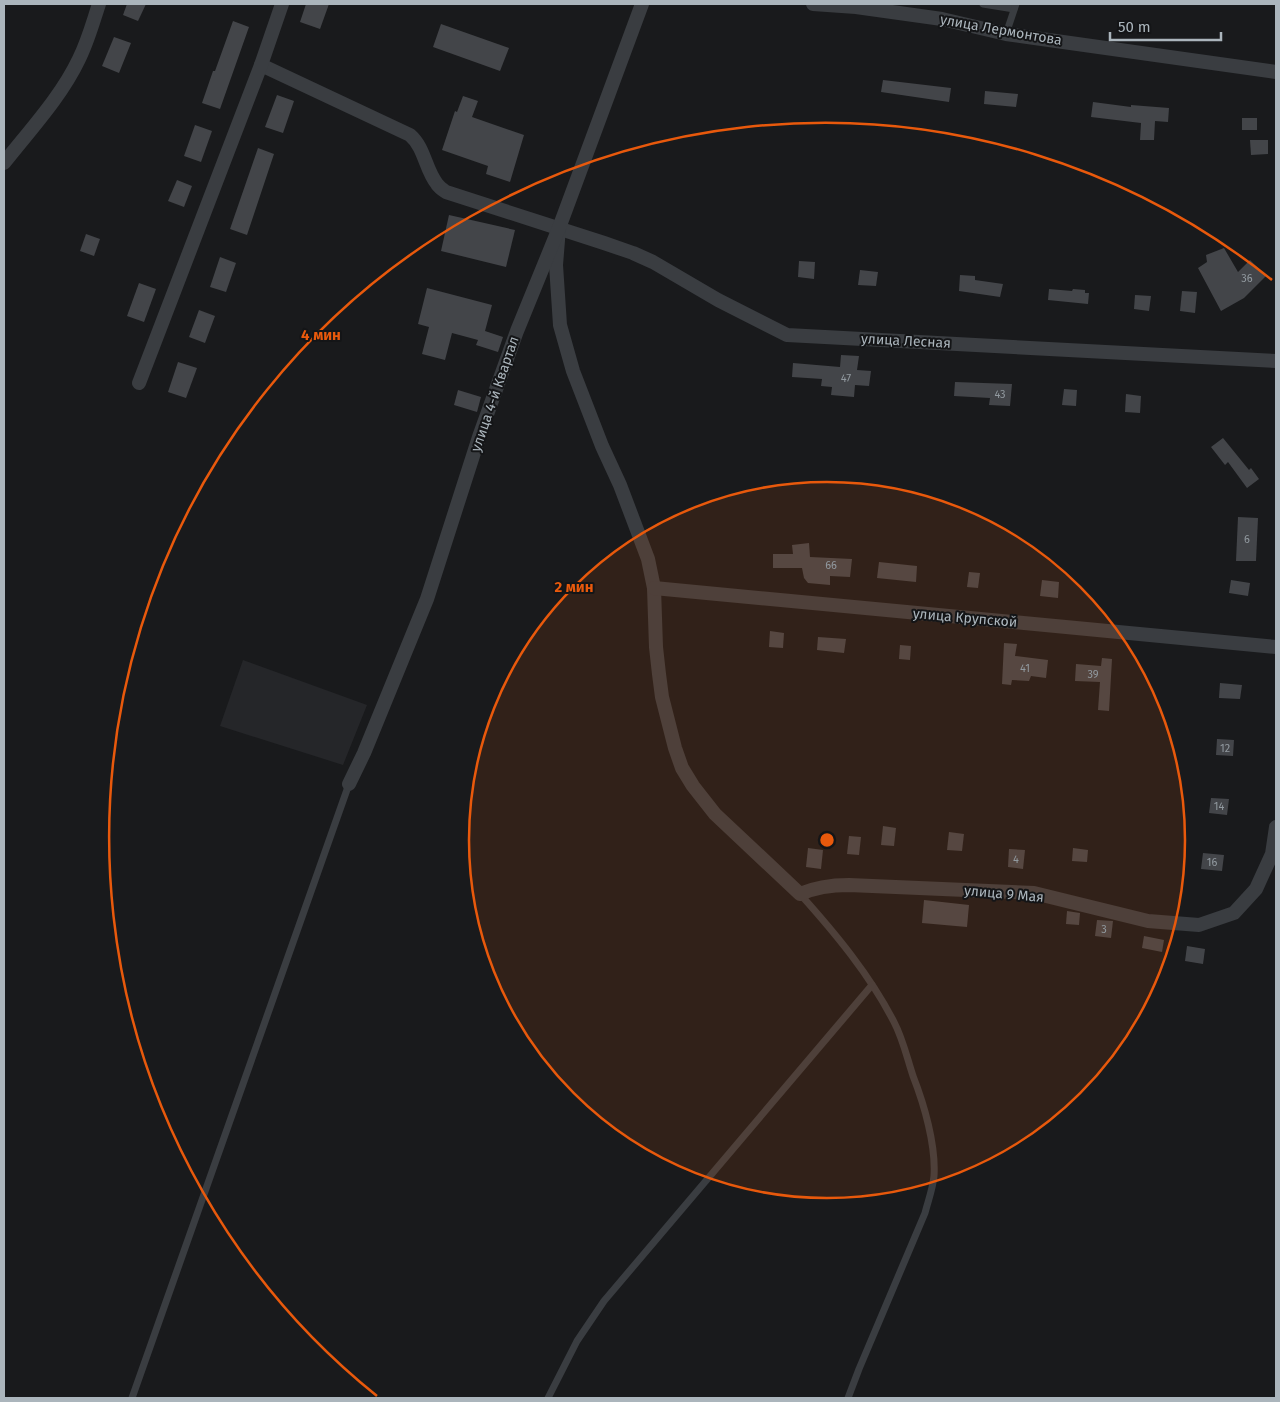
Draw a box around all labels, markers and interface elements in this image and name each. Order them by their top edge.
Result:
scale bar [1110,10,1221,42]
street label: улица Лермонтова [939,11,1063,49]
text: 50 m [1118,18,1151,36]
house number: 36 [1241,272,1253,285]
text: 4 мин [301,326,341,344]
street label: улица Лесная [861,330,951,352]
street label: улица 4-й Квартал [467,334,523,454]
house number: 47 [841,372,851,385]
house number: 43 [994,388,1006,401]
house number: 6 [1244,533,1250,546]
house number: 66 [825,559,837,572]
text: 2 мин [554,578,594,596]
street label: улица Крупской [912,605,1018,631]
house number: 41 [1020,662,1030,675]
house number: 39 [1087,668,1099,681]
house number: 12 [1220,742,1230,755]
house number: 14 [1214,800,1224,813]
centre of rings [818,831,836,849]
house number: 4 [1013,853,1019,866]
house number: 16 [1207,856,1217,869]
street label: улица 9 Мая [963,882,1045,906]
house number: 3 [1101,923,1107,936]

